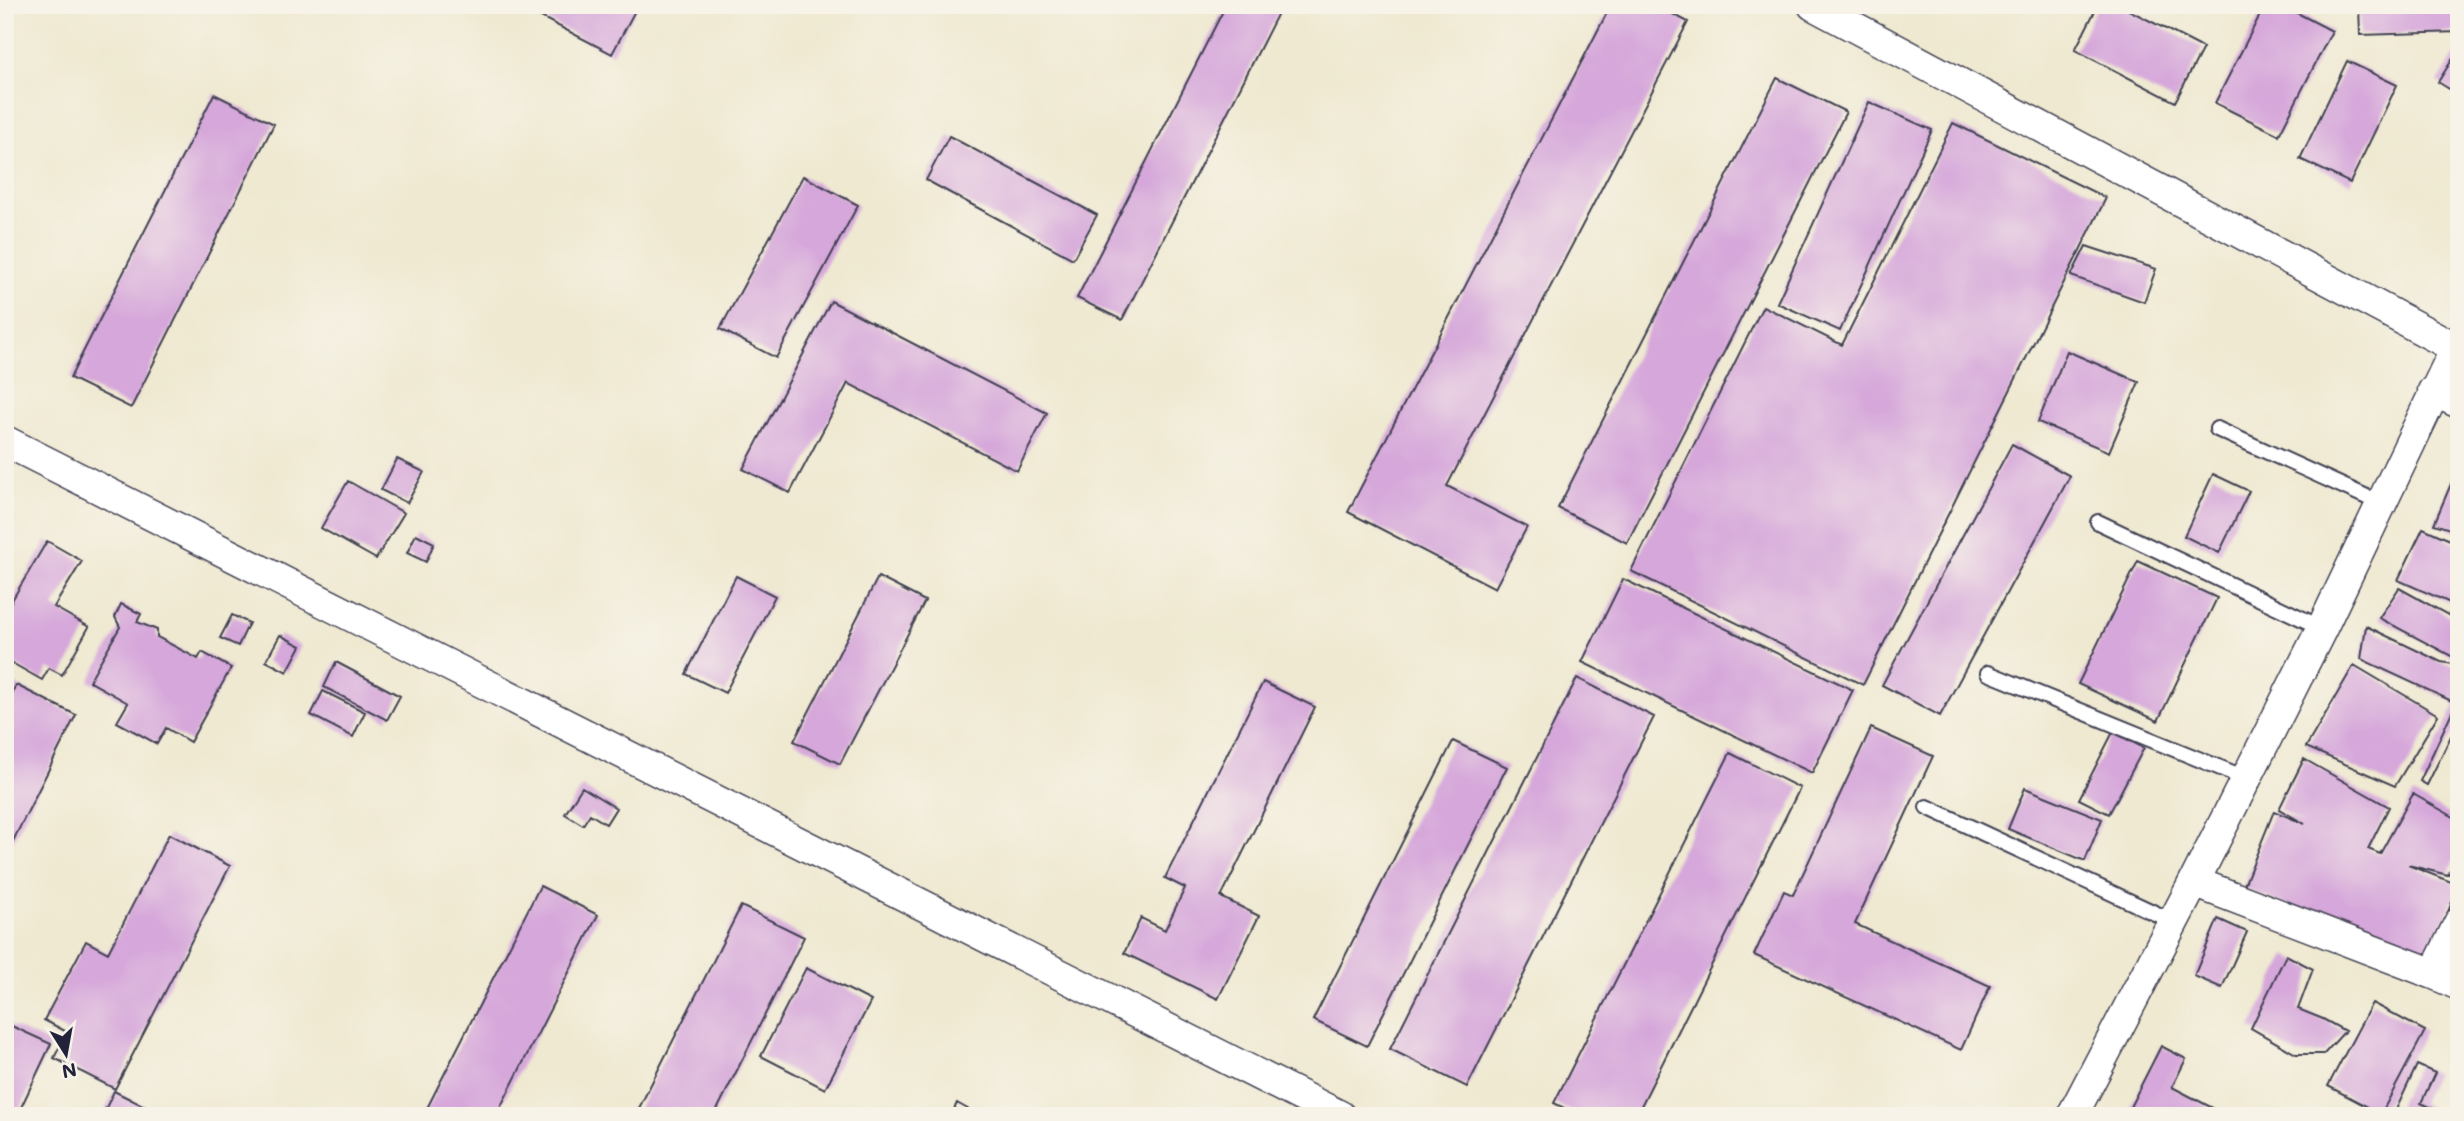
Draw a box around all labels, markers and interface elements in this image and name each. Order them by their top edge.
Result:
north arrow [32,1020,102,1090]
text: N [60,1058,79,1085]

